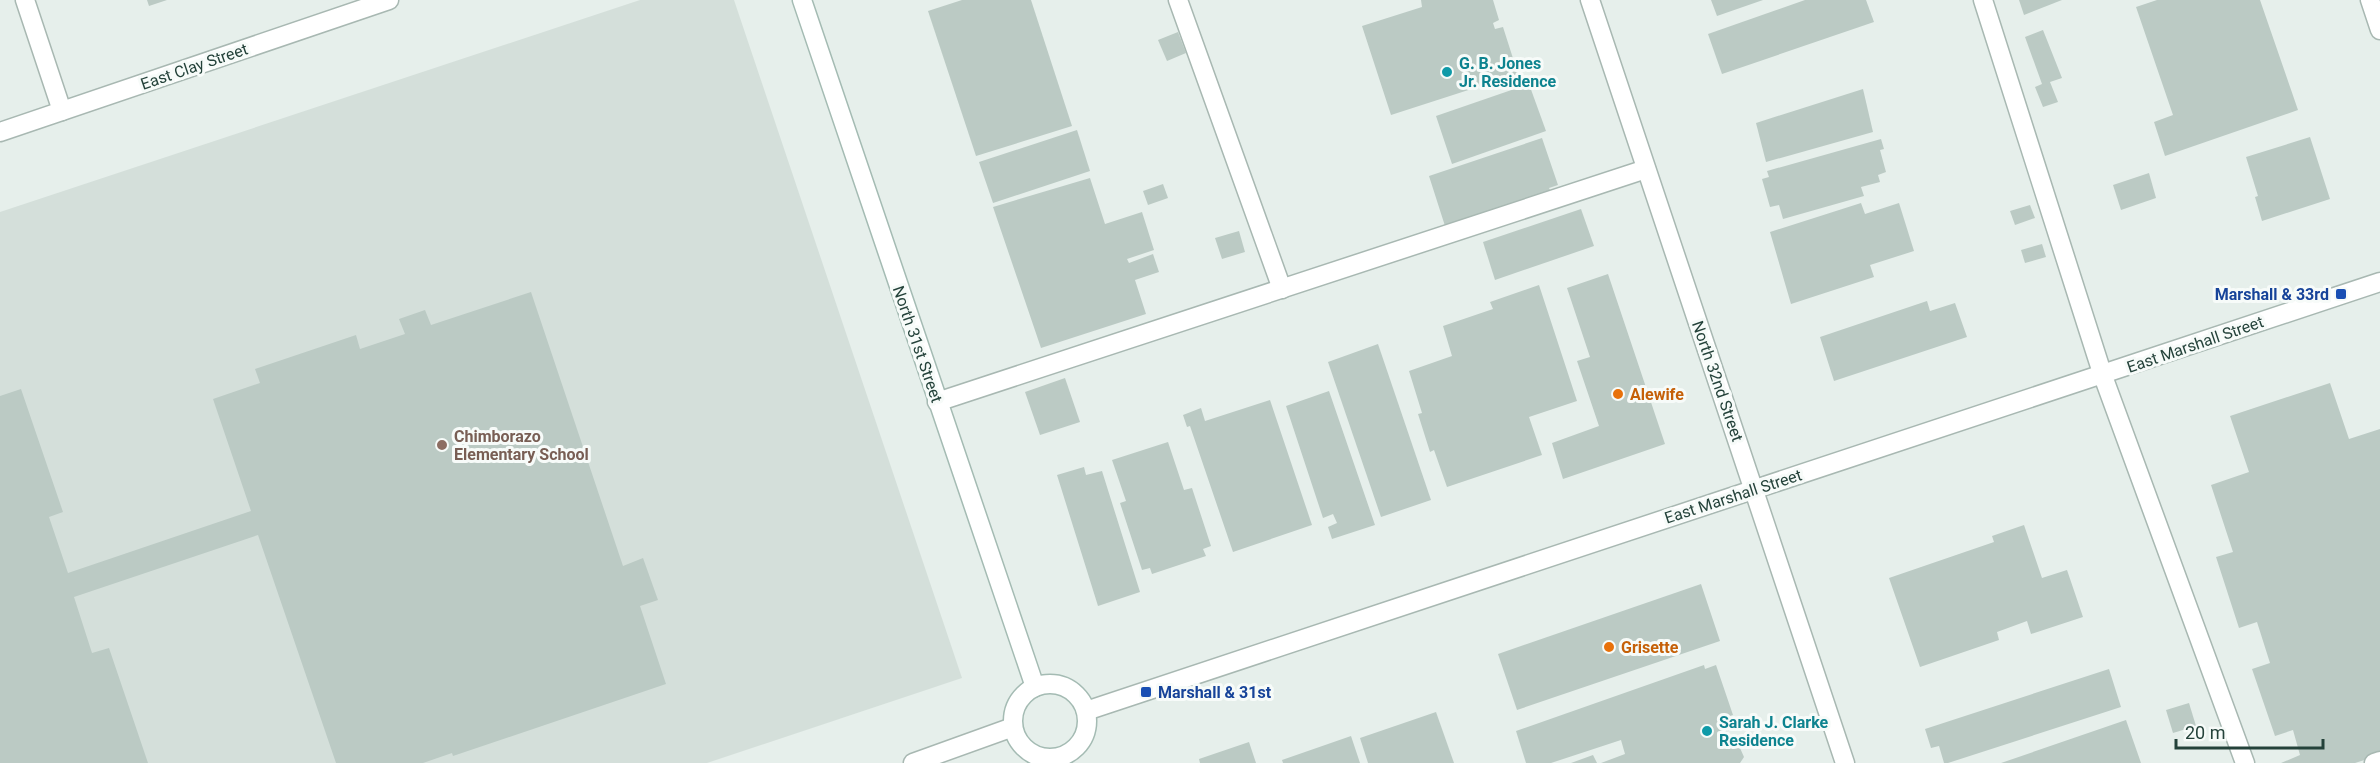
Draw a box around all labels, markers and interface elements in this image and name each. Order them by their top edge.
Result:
street label: East Clay Street [138,39,250,94]
place label: G. B. Jones Jr. Residence [1459,54,1556,91]
marker: G. B. Jones Jr. Residence [1440,65,1454,79]
street label: North 31st Street [889,283,946,405]
place label: Marshall & 33rd [2215,285,2329,304]
marker: Marshall & 33rd [2334,287,2348,301]
street label: East Marshall Street [2124,312,2266,377]
street label: North 32nd Street [1688,318,1747,444]
place label: Alewife [1630,385,1684,404]
marker: Alewife [1611,387,1625,401]
place label: Chimborazo Elementary School [454,427,589,464]
marker: Chimborazo Elementary School [435,438,449,452]
street label: East Marshall Street [1662,465,1804,528]
place label: Grisette [1621,638,1679,657]
marker: Grisette [1602,640,1616,654]
place label: Marshall & 31st [1158,683,1272,702]
marker: Marshall & 31st [1139,685,1153,699]
scale bar [2176,712,2323,750]
place label: Sarah J. Clarke Residence [1719,713,1829,750]
text: 20 m [2185,722,2225,743]
marker: Sarah J. Clarke Residence [1700,724,1714,738]

